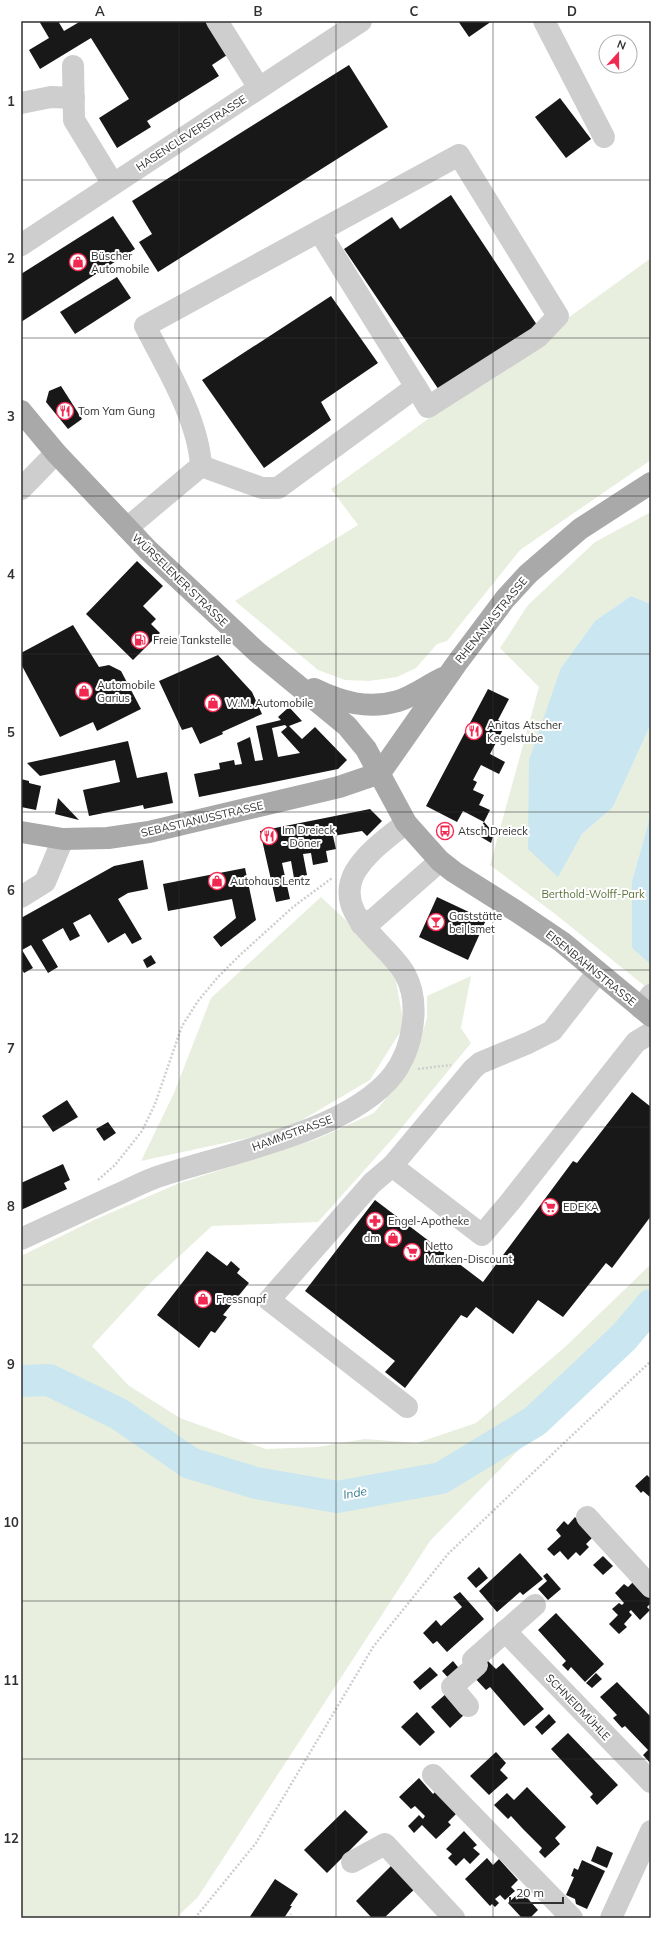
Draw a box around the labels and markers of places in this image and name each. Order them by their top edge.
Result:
place label: Büscher Automobile [91,249,149,276]
shop icon: Büscher Automobile [68,252,88,272]
restaurant icon: Tom Yam Gung [55,401,75,421]
place label: Tom Yam Gung [78,404,155,418]
fuel station icon: Freie Tankstelle [130,630,150,650]
place label: Freie Tankstelle [153,633,231,647]
place label: Automobile Garius [97,678,155,705]
shop icon: Automobile Garius [74,681,94,701]
shop icon: W.M. Automobile [203,693,223,713]
place label: W.M. Automobile [226,696,313,710]
place label: Anitas Atscher Kegelstube [487,718,562,745]
restaurant icon: Anitas Atscher Kegelstube [464,721,484,741]
bus stop icon: Atsch Dreieck [435,821,455,841]
place label: Im Dreieck - Döner [282,823,336,850]
place label: Atsch Dreieck [458,824,528,838]
restaurant icon: Im Dreieck - Döner [259,826,279,846]
shop icon: Autohaus Lentz [207,871,227,891]
place label: Autohaus Lentz [230,874,310,888]
place label: Gaststätte bei Ismet [449,909,502,936]
bar icon: Gaststätte bei Ismet [426,912,446,932]
supermarket icon: EDEKA [540,1197,560,1217]
place label: EDEKA [563,1200,599,1214]
pharmacy icon: Engel-Apotheke [365,1211,385,1231]
place label: Engel-Apotheke [388,1214,469,1228]
shop icon: dm [383,1228,403,1248]
place label: dm [364,1231,380,1245]
place label: Netto Marken-Discount [425,1239,512,1266]
supermarket icon: Netto Marken-Discount [402,1242,422,1262]
shop icon: Fressnapf [193,1289,213,1309]
place label: Fressnapf [216,1292,266,1306]

